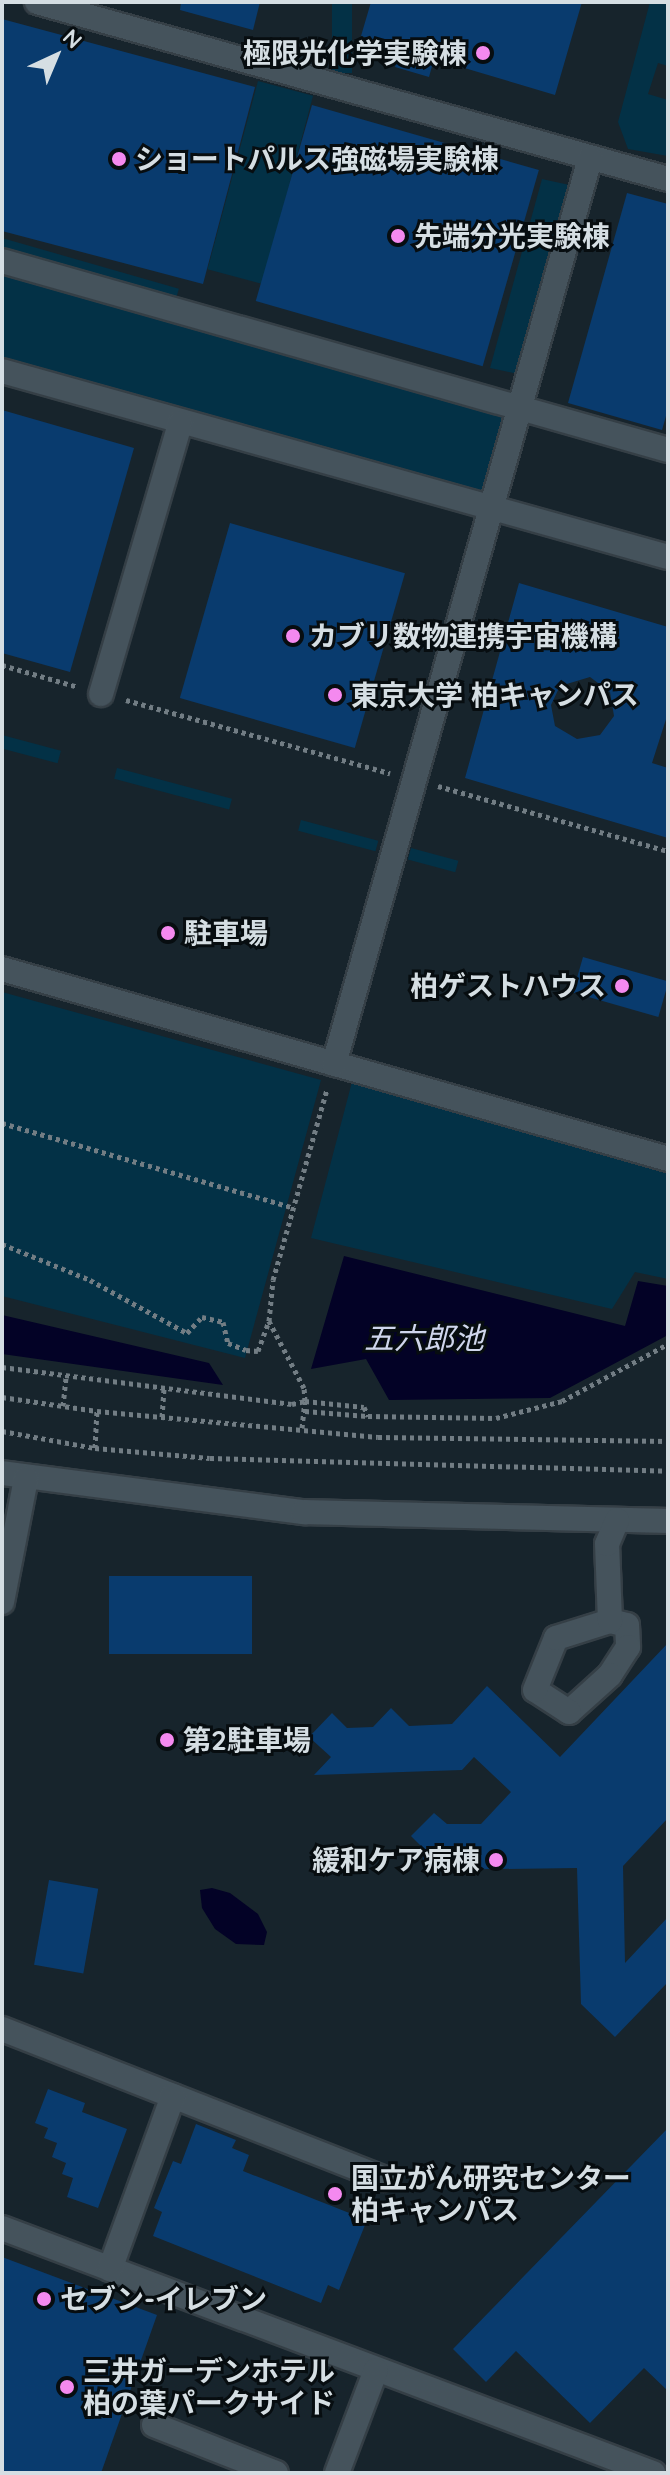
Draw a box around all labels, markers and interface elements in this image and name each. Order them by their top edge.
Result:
north arrow [16,16,96,96]
text: N [57,23,88,54]
place label: 極限光化学実験棟 [243,36,467,70]
marker: 極限光化学実験棟 [474,44,492,62]
place label: ショートパルス強磁場実験棟 [135,142,499,176]
marker: ショートパルス強磁場実験棟 [110,150,128,168]
place label: 先端分光実験棟 [414,219,610,253]
marker: 先端分光実験棟 [389,227,407,245]
place label: カブリ数物連携宇宙機構 [309,619,617,653]
marker: カブリ数物連携宇宙機構 [284,627,302,645]
place label: 東京大学 柏キャンパス [351,678,639,712]
marker: 東京大学 柏キャンパス [326,686,344,704]
place label: 駐車場 [184,916,268,950]
marker: 駐車場 [159,924,177,942]
place label: 柏ゲストハウス [410,969,606,1003]
marker: 柏ゲストハウス [613,977,631,995]
water label: 五六郎池 [364,1320,484,1356]
place label: 第2駐車場 [183,1723,311,1757]
marker: 第2駐車場 [158,1731,176,1749]
place label: 緩和ケア病棟 [312,1843,480,1877]
marker: 緩和ケア病棟 [487,1851,505,1869]
place label: 国立がん研究センター 柏キャンパス [351,2161,631,2227]
marker: 国立がん研究センター 柏キャンパス [326,2185,344,2203]
place label: セブン-イレブン [60,2282,267,2316]
marker: セブン-イレブン [35,2290,53,2308]
place label: 三井ガーデンホテル 柏の葉パークサイド [83,2354,335,2420]
marker: 三井ガーデンホテル 柏の葉パークサイド [58,2378,76,2396]

